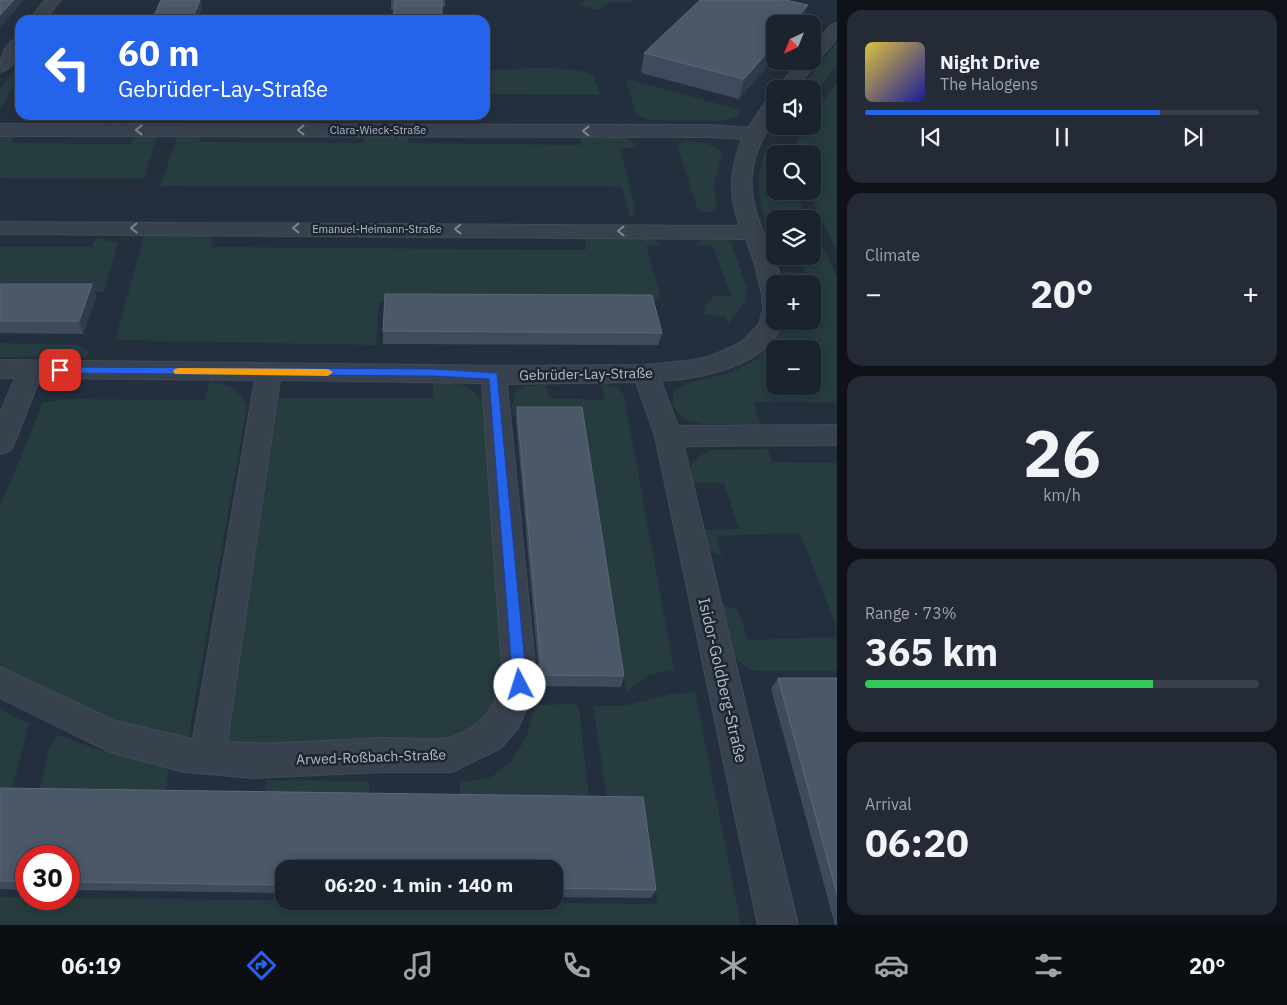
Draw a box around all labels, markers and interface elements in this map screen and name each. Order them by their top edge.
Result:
north arrow [766,15,821,70]
map controls [766,15,821,395]
text: 60 m [118,30,200,76]
icon: left [35,35,100,100]
text: Night Drive [940,50,1040,74]
text: Gebrüder-Lay-Straße [118,74,328,103]
text: The Halogens [940,74,1038,94]
button: sound [766,80,821,135]
street label: Clara-Wieck-Straße [330,123,426,137]
icon: previous [917,123,945,151]
icon: pause [1048,123,1076,151]
icon: next [1179,123,1207,151]
one-way arrow [134,125,142,135]
one-way arrow [297,125,304,135]
one-way arrow [582,126,590,136]
button: search [766,145,821,200]
button: layers [766,210,821,265]
street label: Emanuel-Heimann-Straße [312,222,442,236]
one-way arrow [129,223,137,233]
one-way arrow [292,223,300,233]
one-way arrow [454,224,462,234]
one-way arrow [617,226,624,236]
text: Climate [865,245,920,265]
text: 20° [1030,269,1094,318]
button: + [766,275,821,330]
text: − [865,275,882,312]
text: + [1242,275,1259,312]
button: − [766,340,821,395]
pin [39,349,81,391]
icon: arrive [46,356,74,384]
street label: Gebrüder-Lay-Straße [519,364,653,384]
text: 26 [1023,410,1101,495]
text: km/h [1043,485,1081,505]
street label: Isidor-Goldberg-Straße [694,596,752,765]
text: Range · 73% [865,603,957,623]
text: 365 km [865,627,998,676]
position arrow [493,658,545,710]
street label: Arwed-Roßbach-Straße [296,745,447,769]
text: Arrival [865,794,912,814]
text: 06:20 [865,818,969,867]
speed limit sign: 30 [15,845,80,910]
text: 06:20 · 1 min · 140 m [325,873,513,897]
icon: directions [244,948,279,983]
icon: music [401,948,436,983]
icon: phone [559,948,594,983]
icon: climate [716,948,751,983]
icon: car [874,948,909,983]
icon: filters [1031,948,1066,983]
text: 06:19 [61,951,121,980]
text: 20° [1189,951,1226,980]

